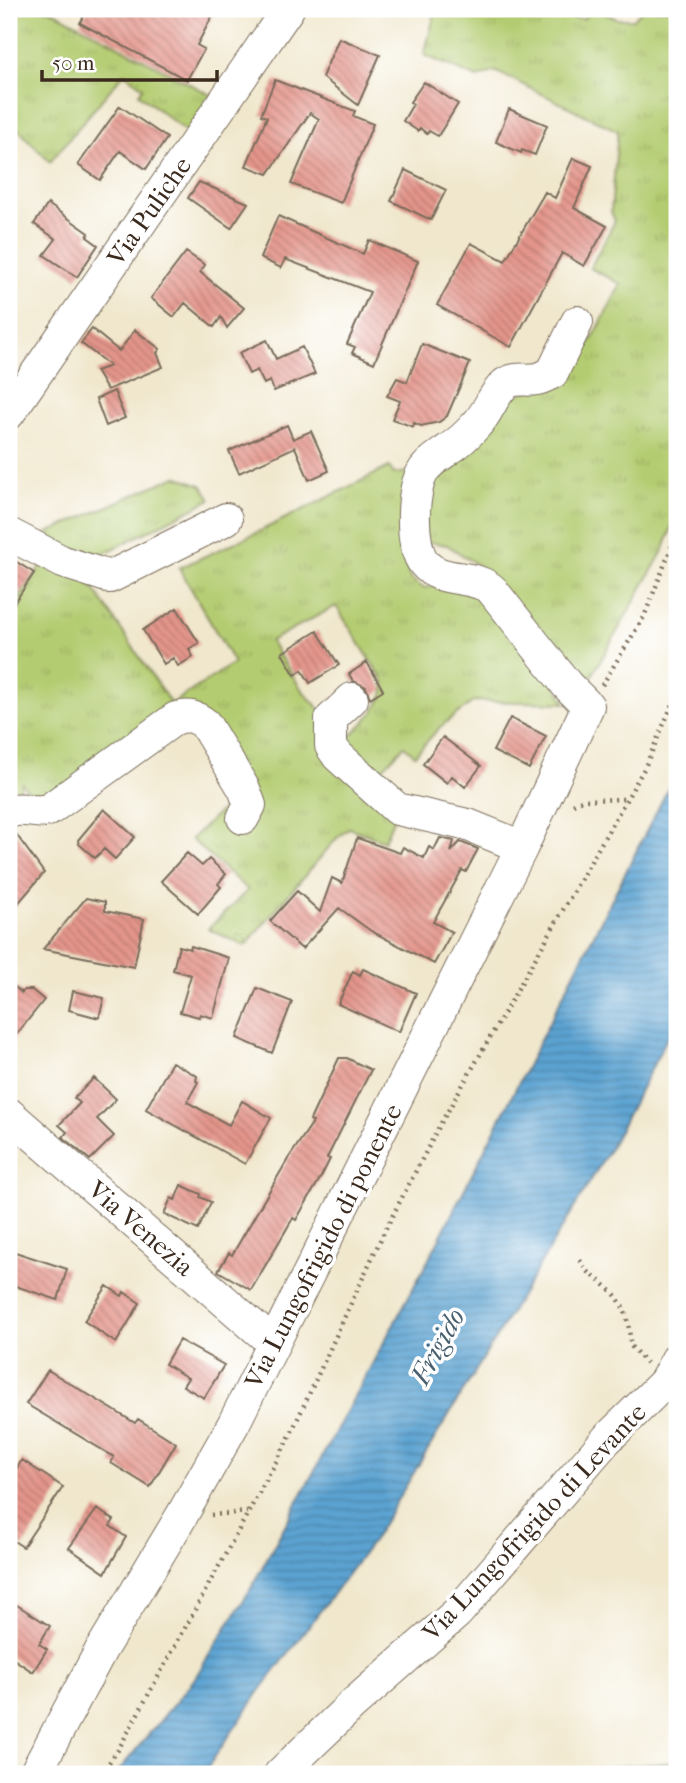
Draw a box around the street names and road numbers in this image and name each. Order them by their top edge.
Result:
street label: Via Puliche [100,151,198,273]
street label: Via Lungofrigido di ponente [238,1099,409,1395]
street label: Via Venezia [81,1174,200,1283]
street label: Via Lungofrigido di Levante [415,1397,653,1648]

